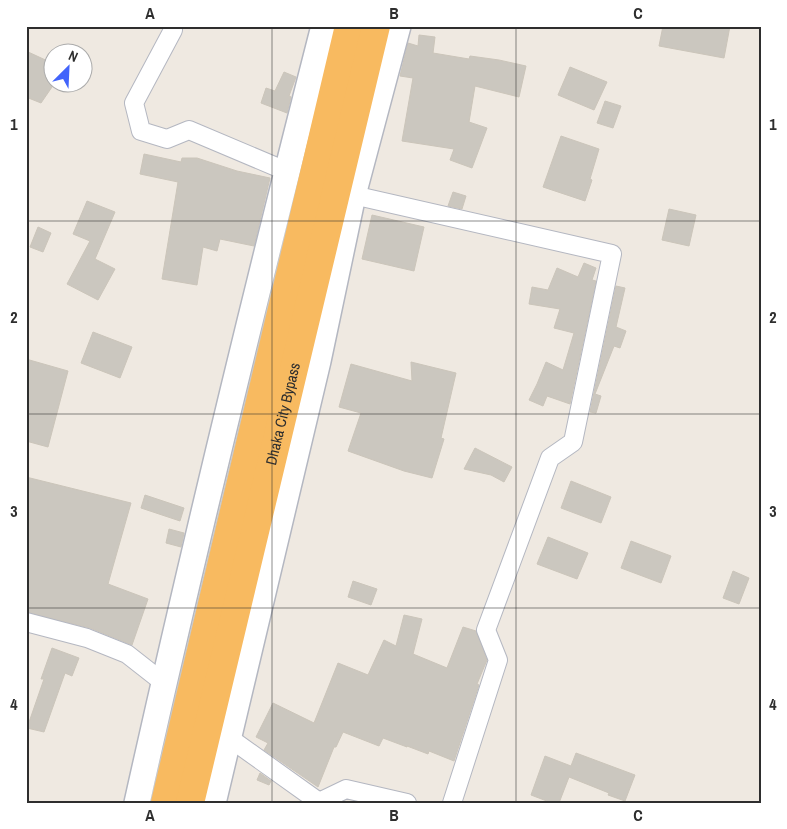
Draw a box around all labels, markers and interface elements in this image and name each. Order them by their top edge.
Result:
text: A [145,2,155,24]
text: B [389,2,399,24]
text: C [633,2,643,24]
north arrow [42,42,92,92]
text: N [66,46,81,66]
text: 1 [10,113,18,135]
text: 1 [769,113,777,135]
text: 2 [10,306,18,328]
text: 2 [769,306,777,328]
street label: Dhaka City Bypass [260,361,305,467]
text: 3 [10,500,18,522]
text: 3 [769,500,777,522]
text: 4 [10,693,18,715]
text: 4 [769,693,777,715]
text: A [145,804,155,826]
text: B [389,804,399,826]
text: C [633,804,643,826]

